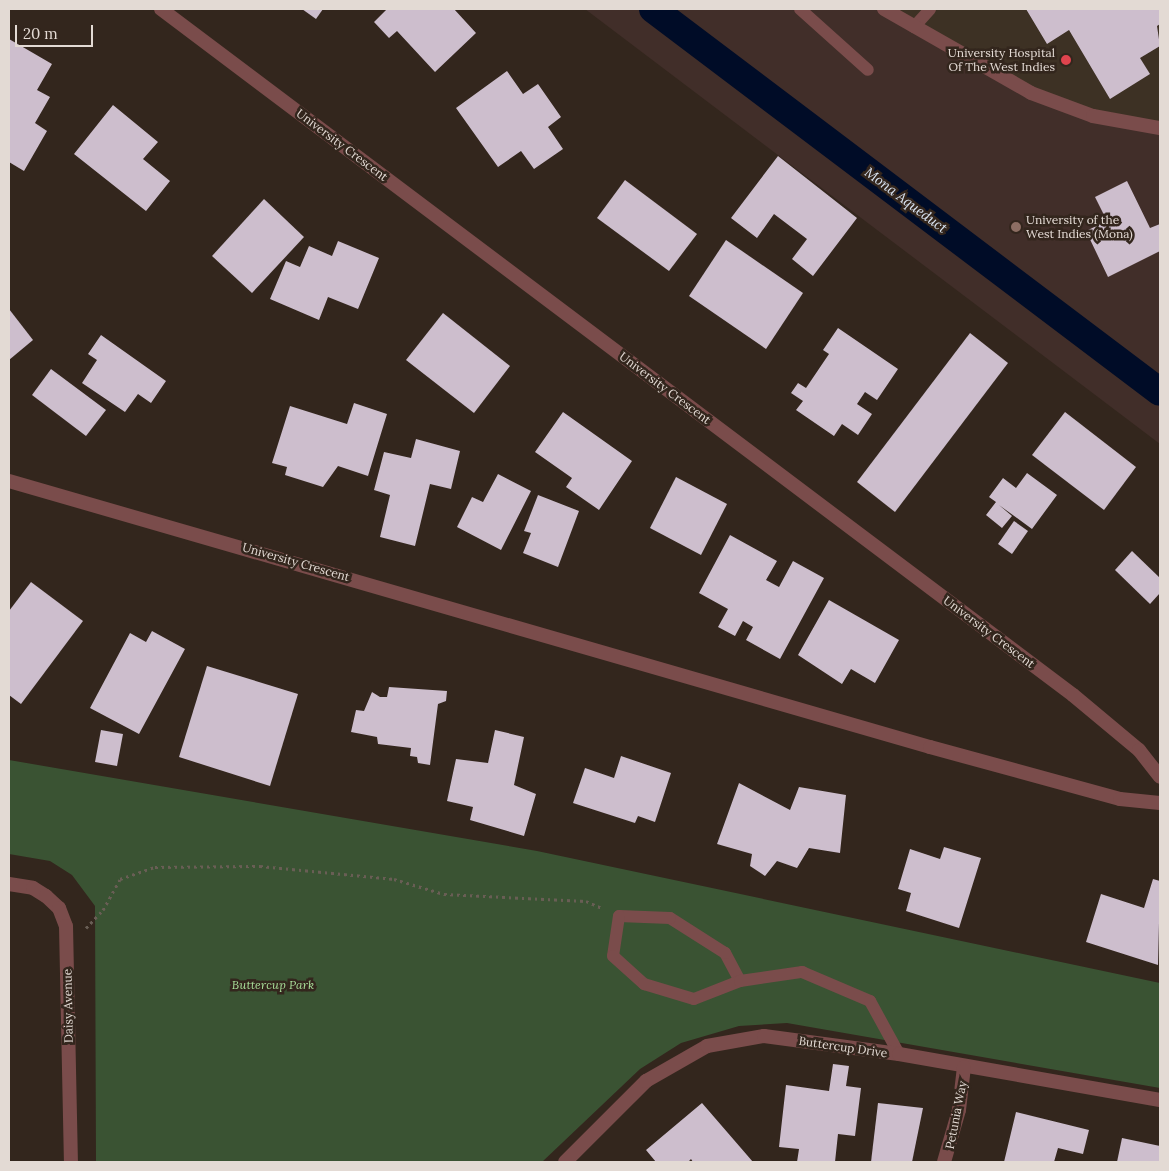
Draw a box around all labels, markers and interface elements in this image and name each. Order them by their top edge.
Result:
scale bar [18,15,95,47]
text: 20 m [23,24,58,43]
place label: University Hospital Of The West Indies [948,46,1055,74]
marker: University Hospital Of The West Indies [1059,53,1073,67]
street label: University Crescent [293,106,391,184]
water label: Mona Aqueduct [862,164,950,236]
place label: University of the West Indies (Mona) [1026,213,1133,241]
marker: University of the West Indies (Mona) [1010,221,1022,233]
street label: University Crescent [616,349,714,427]
street label: University Crescent [241,540,351,584]
street label: University Crescent [940,593,1038,671]
street label: Daisy Avenue [60,969,76,1043]
park label: Buttercup Park [232,978,314,992]
street label: Buttercup Drive [798,1034,888,1060]
street label: Petunia Way [942,1080,970,1150]

